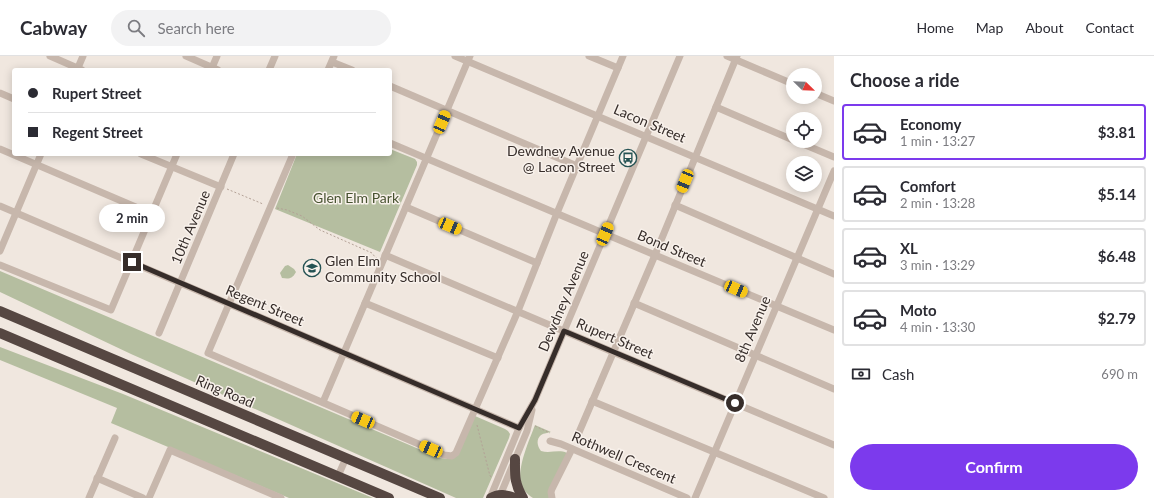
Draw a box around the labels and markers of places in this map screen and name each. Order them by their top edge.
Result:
place label: Dewdney Avenue @ Lacon Street [507,142,615,175]
bus stop icon: Dewdney Avenue @ Lacon Street [618,148,638,168]
place label: Glen Elm Community School [325,252,441,285]
school or university icon: Glen Elm Community School [302,258,322,278]

